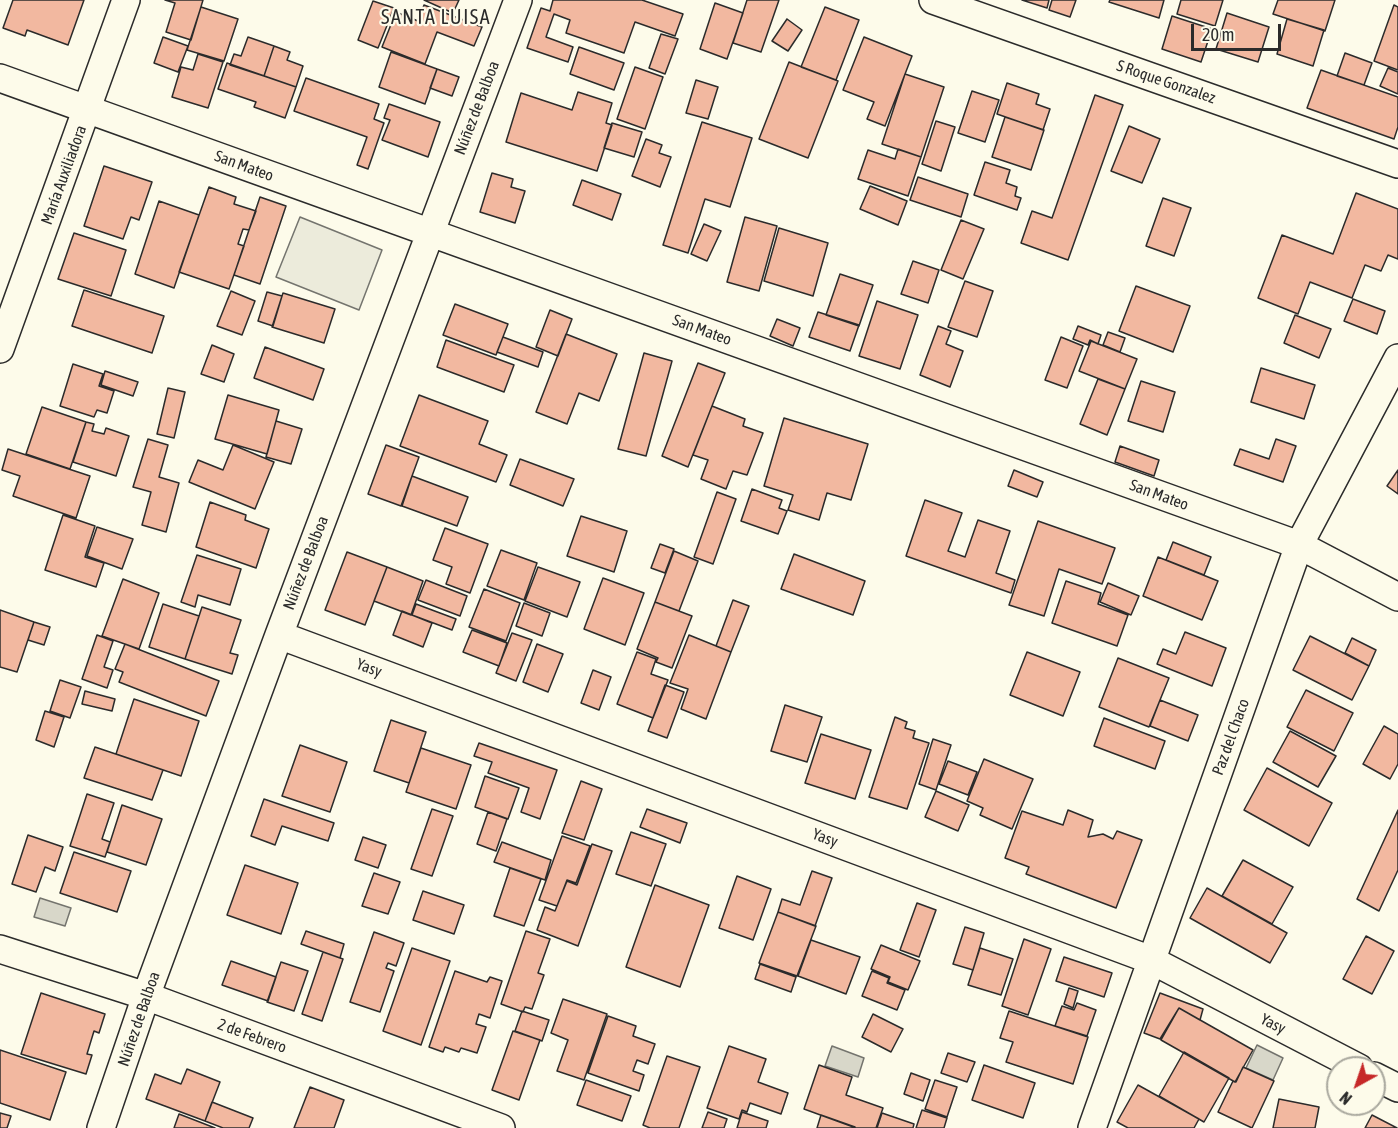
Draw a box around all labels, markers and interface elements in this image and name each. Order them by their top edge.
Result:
district label: SANTA LUISA [381,6,491,30]
scale bar [1194,12,1284,50]
text: 20 m [1202,24,1234,45]
street label: S Roque Gonzalez [1114,56,1218,108]
street label: Núñez de Balboa [450,58,504,158]
street label: María Auxiliadora [37,123,91,227]
street label: San Mateo [212,146,276,186]
street label: San Mateo [670,310,734,350]
street label: San Mateo [1127,475,1191,515]
street label: Núñez de Balboa [279,513,333,613]
street label: Yasy [354,655,384,681]
street label: Paz del Chaco [1208,696,1254,778]
street label: Yasy [810,825,840,851]
street label: Núñez de Balboa [114,969,164,1069]
street label: Yasy [1257,1010,1289,1038]
street label: 2 de Febrero [215,1015,289,1057]
north arrow [1326,1056,1386,1116]
text: N [1336,1088,1355,1108]

